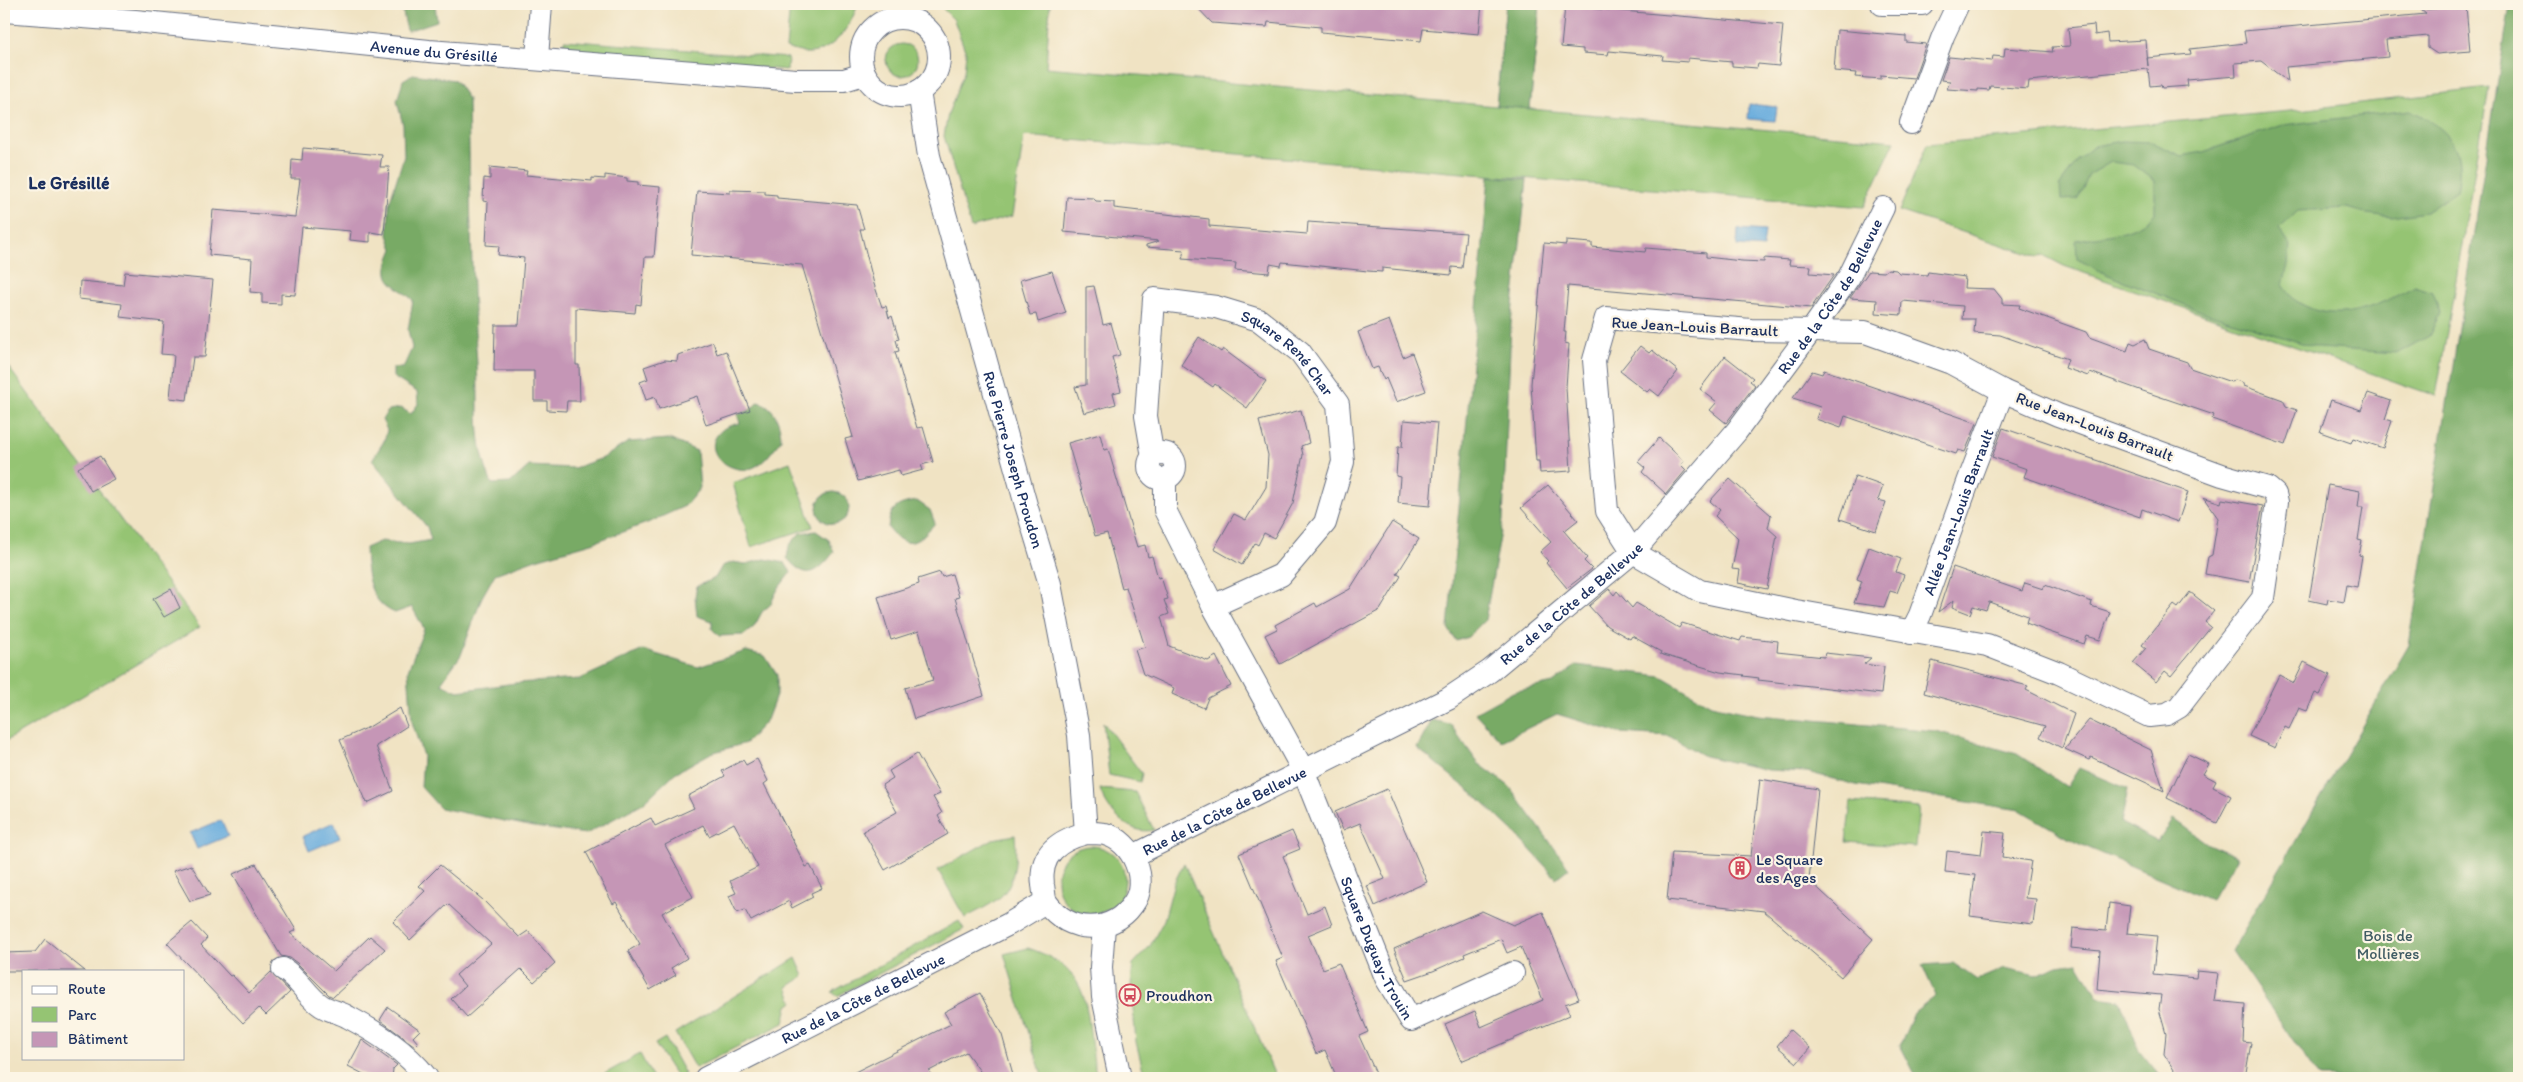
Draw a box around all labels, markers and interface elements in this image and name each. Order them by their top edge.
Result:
street label: Avenue du Grésillé [369,36,499,66]
district label: Le Grésillé [28,172,110,194]
street label: Rue de la Côte de Bellevue [1773,216,1886,378]
street label: Square René Char [1239,306,1338,400]
street label: Rue Jean-Louis Barrault [1611,313,1779,340]
street label: Rue Pierre Joseph Proudon [979,369,1048,551]
street label: Rue Jean-Louis Barrault [2013,388,2176,465]
street label: Allée Jean-Louis Barrault [1919,426,1998,598]
street label: Rue de la Côte de Bellevue [1496,539,1647,669]
street label: Rue de la Côte de Bellevue [1139,762,1310,860]
place label: Le Square des Ages [1756,850,1823,887]
building icon: Le Square des Ages [1728,856,1752,880]
street label: Square Duguay-Trouin [1336,874,1418,1023]
park label: Bois de Mollières [2357,926,2419,963]
street label: Rue de la Côte de Bellevue [778,949,948,1048]
legend [22,970,185,1060]
text: Route [68,980,106,998]
bus stop icon: Proudhon [1118,983,1142,1007]
place label: Proudhon [1146,986,1213,1005]
text: Parc [68,1006,97,1024]
text: Bâtiment [68,1030,129,1048]

